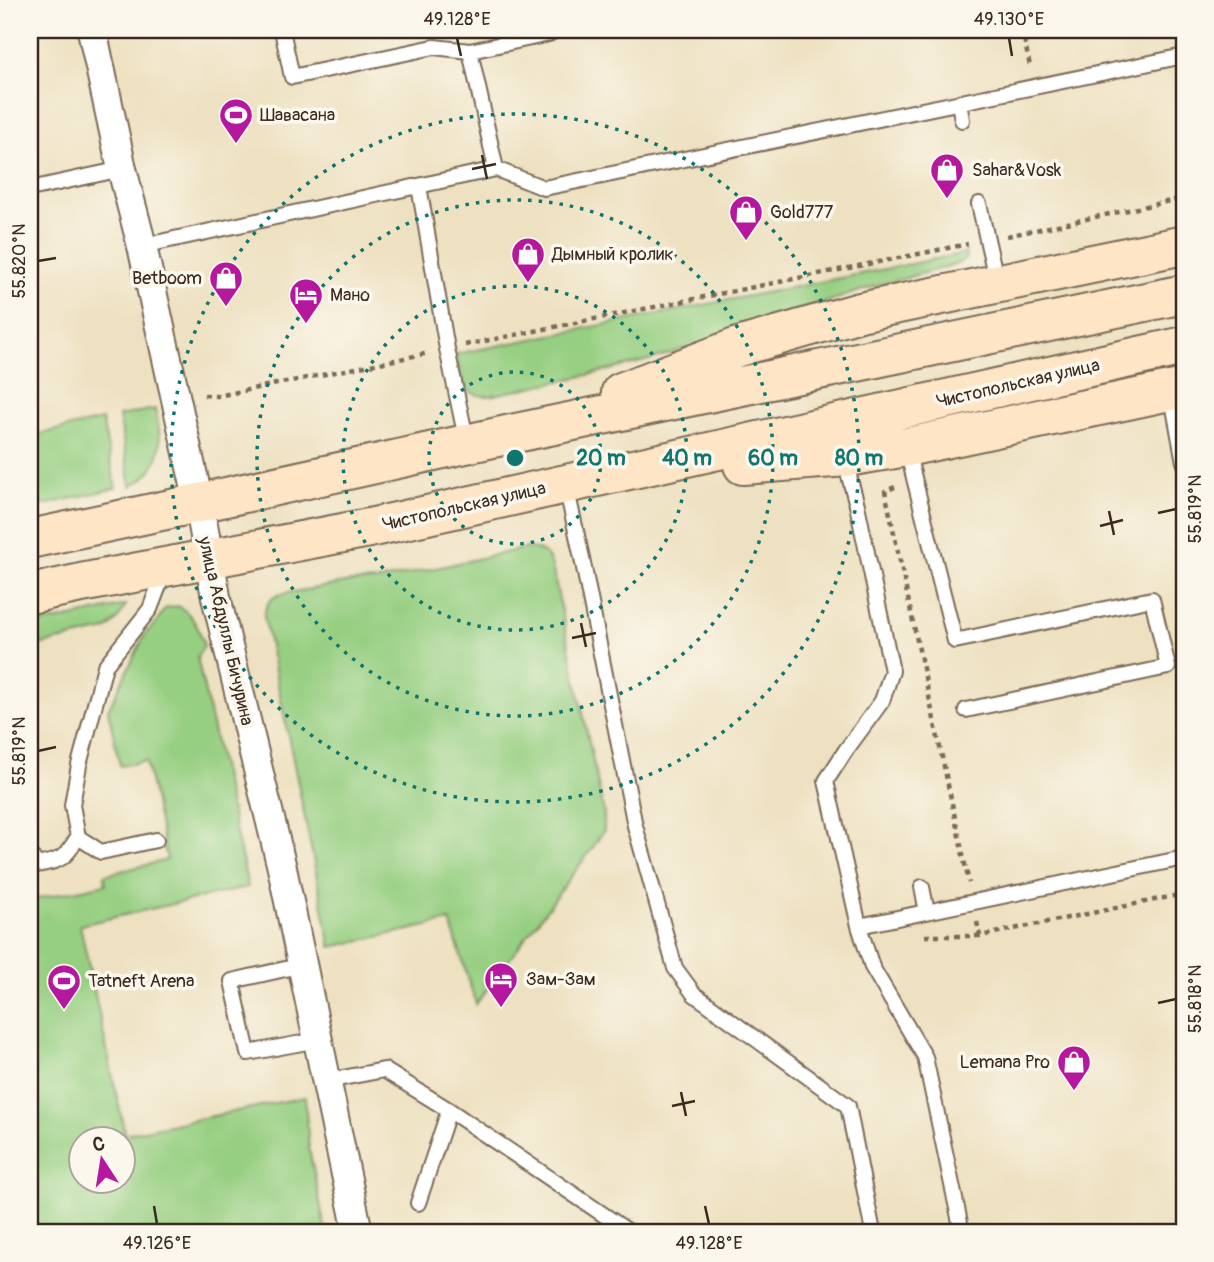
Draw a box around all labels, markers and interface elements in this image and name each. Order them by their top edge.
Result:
text: 49.128°E [423,8,491,31]
text: 49.130°E [974,8,1044,31]
sports icon: Шавасана [217,96,255,145]
place label: Шавасана [260,104,335,127]
shop icon: Sahar&Vosk [928,151,966,200]
place label: Sahar&Vosk [972,159,1062,182]
shop icon: Gold777 [727,193,765,242]
place label: Gold777 [770,201,834,224]
text: 55.820°N [8,224,31,298]
shop icon: Дымный кролик [509,235,547,284]
place label: Дымный кролик [551,243,674,266]
shop icon: Betboom [207,259,245,308]
place label: Betboom [132,267,202,290]
hotel icon: Мано [287,276,325,325]
place label: Мано [330,284,370,307]
street label: Чистопольская улица [934,354,1102,413]
text: 20 m [576,445,626,472]
text: 40 m [662,445,712,472]
text: 60 m [748,445,798,472]
text: 80 m [835,445,883,472]
centre of rings [503,446,527,470]
text: 55.819°N [1184,475,1207,543]
street label: Чистопольская улица [380,477,548,536]
street label: улица Абдуллы Бичурина [192,533,258,728]
text: 55.819°N [8,717,31,785]
hotel icon: Зам-Зам [482,960,520,1009]
sports icon: Tatneft Arena [45,962,83,1011]
text: 55.818°N [1184,965,1207,1033]
place label: Зам-Зам [526,968,596,991]
place label: Tatneft Arena [88,970,194,993]
shop icon: Lemana Pro [1055,1043,1093,1092]
place label: Lemana Pro [960,1051,1050,1074]
north arrow [66,1126,136,1196]
text: С [90,1131,107,1157]
text: 49.126°E [123,1232,191,1255]
text: 49.128°E [675,1232,743,1255]

